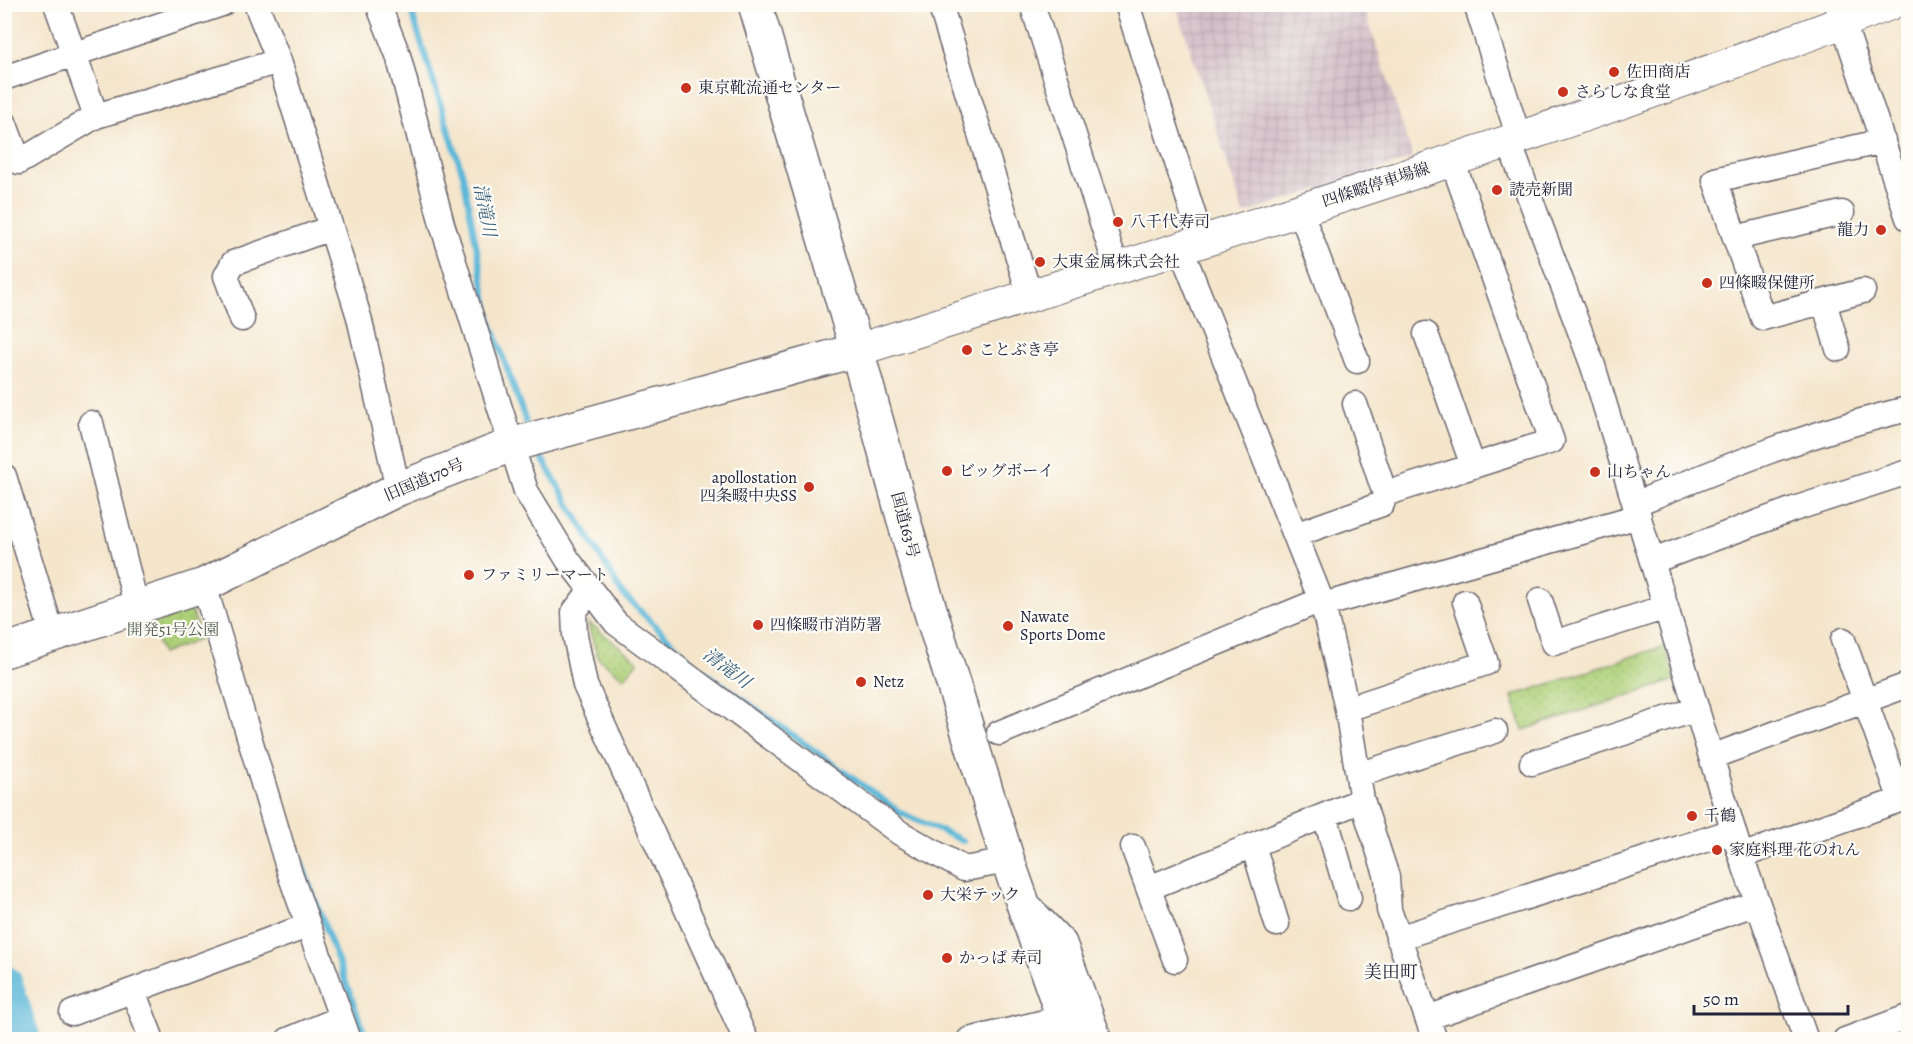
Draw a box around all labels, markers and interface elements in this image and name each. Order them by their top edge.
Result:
place label: 佐田商店 [1626,61,1690,83]
marker: 佐田商店 [1607,65,1621,79]
place label: 東京靴流通センター [698,77,841,99]
marker: 東京靴流通センター [679,81,693,95]
place label: さらしな食堂 [1575,81,1671,103]
marker: さらしな食堂 [1556,85,1570,99]
street label: 四條畷停車場線 [1319,157,1433,213]
place label: 読売新聞 [1509,179,1573,201]
water label: 清滝川 [468,181,502,241]
marker: 読売新聞 [1490,183,1504,197]
place label: 八千代寿司 [1130,211,1210,233]
marker: 八千代寿司 [1111,215,1125,229]
place label: 龍力 [1837,219,1869,241]
marker: 龍力 [1874,223,1888,237]
place label: 大東金属株式会社 [1052,251,1180,273]
marker: 大東金属株式会社 [1033,255,1047,269]
place label: 四條畷保健所 [1719,272,1815,294]
marker: 四條畷保健所 [1700,276,1714,290]
place label: ことぶき亭 [979,339,1059,361]
marker: ことぶき亭 [960,343,974,357]
street label: 旧国道170号 [381,453,467,507]
place label: ビッグボーイ [959,460,1054,482]
place label: 山ちゃん [1607,461,1671,483]
marker: ビッグボーイ [940,464,954,478]
marker: 山ちゃん [1588,465,1602,479]
place label: apollostation 四条畷中央SS [700,467,797,507]
marker: apollostation 四条畷中央SS [802,480,816,494]
street label: 国道163号 [886,490,924,560]
place label: ファミリーマート [481,564,609,586]
marker: ファミリーマート [462,568,476,582]
place label: Nawate Sports Dome [1020,606,1106,646]
place label: 四條畷市消防署 [770,614,882,636]
marker: 四條畷市消防署 [751,618,765,632]
park label: 開発51号公園 [127,619,219,641]
marker: Nawate Sports Dome [1001,619,1015,633]
water label: 清滝川 [698,642,757,695]
place label: Netz [873,671,904,693]
marker: Netz [854,675,868,689]
place label: 千鶴 [1704,805,1736,827]
marker: 千鶴 [1685,809,1699,823]
place label: 家庭料理 花のれん [1729,839,1860,861]
marker: 家庭料理 花のれん [1710,843,1724,857]
place label: 大栄テック [940,884,1020,906]
marker: 大栄テック [921,888,935,902]
place label: かっぱ 寿司 [959,947,1042,969]
marker: かっぱ 寿司 [940,951,954,965]
district label: 美田町 [1364,960,1418,984]
scale bar [1694,978,1848,1016]
text: 50 m [1703,987,1739,1011]

